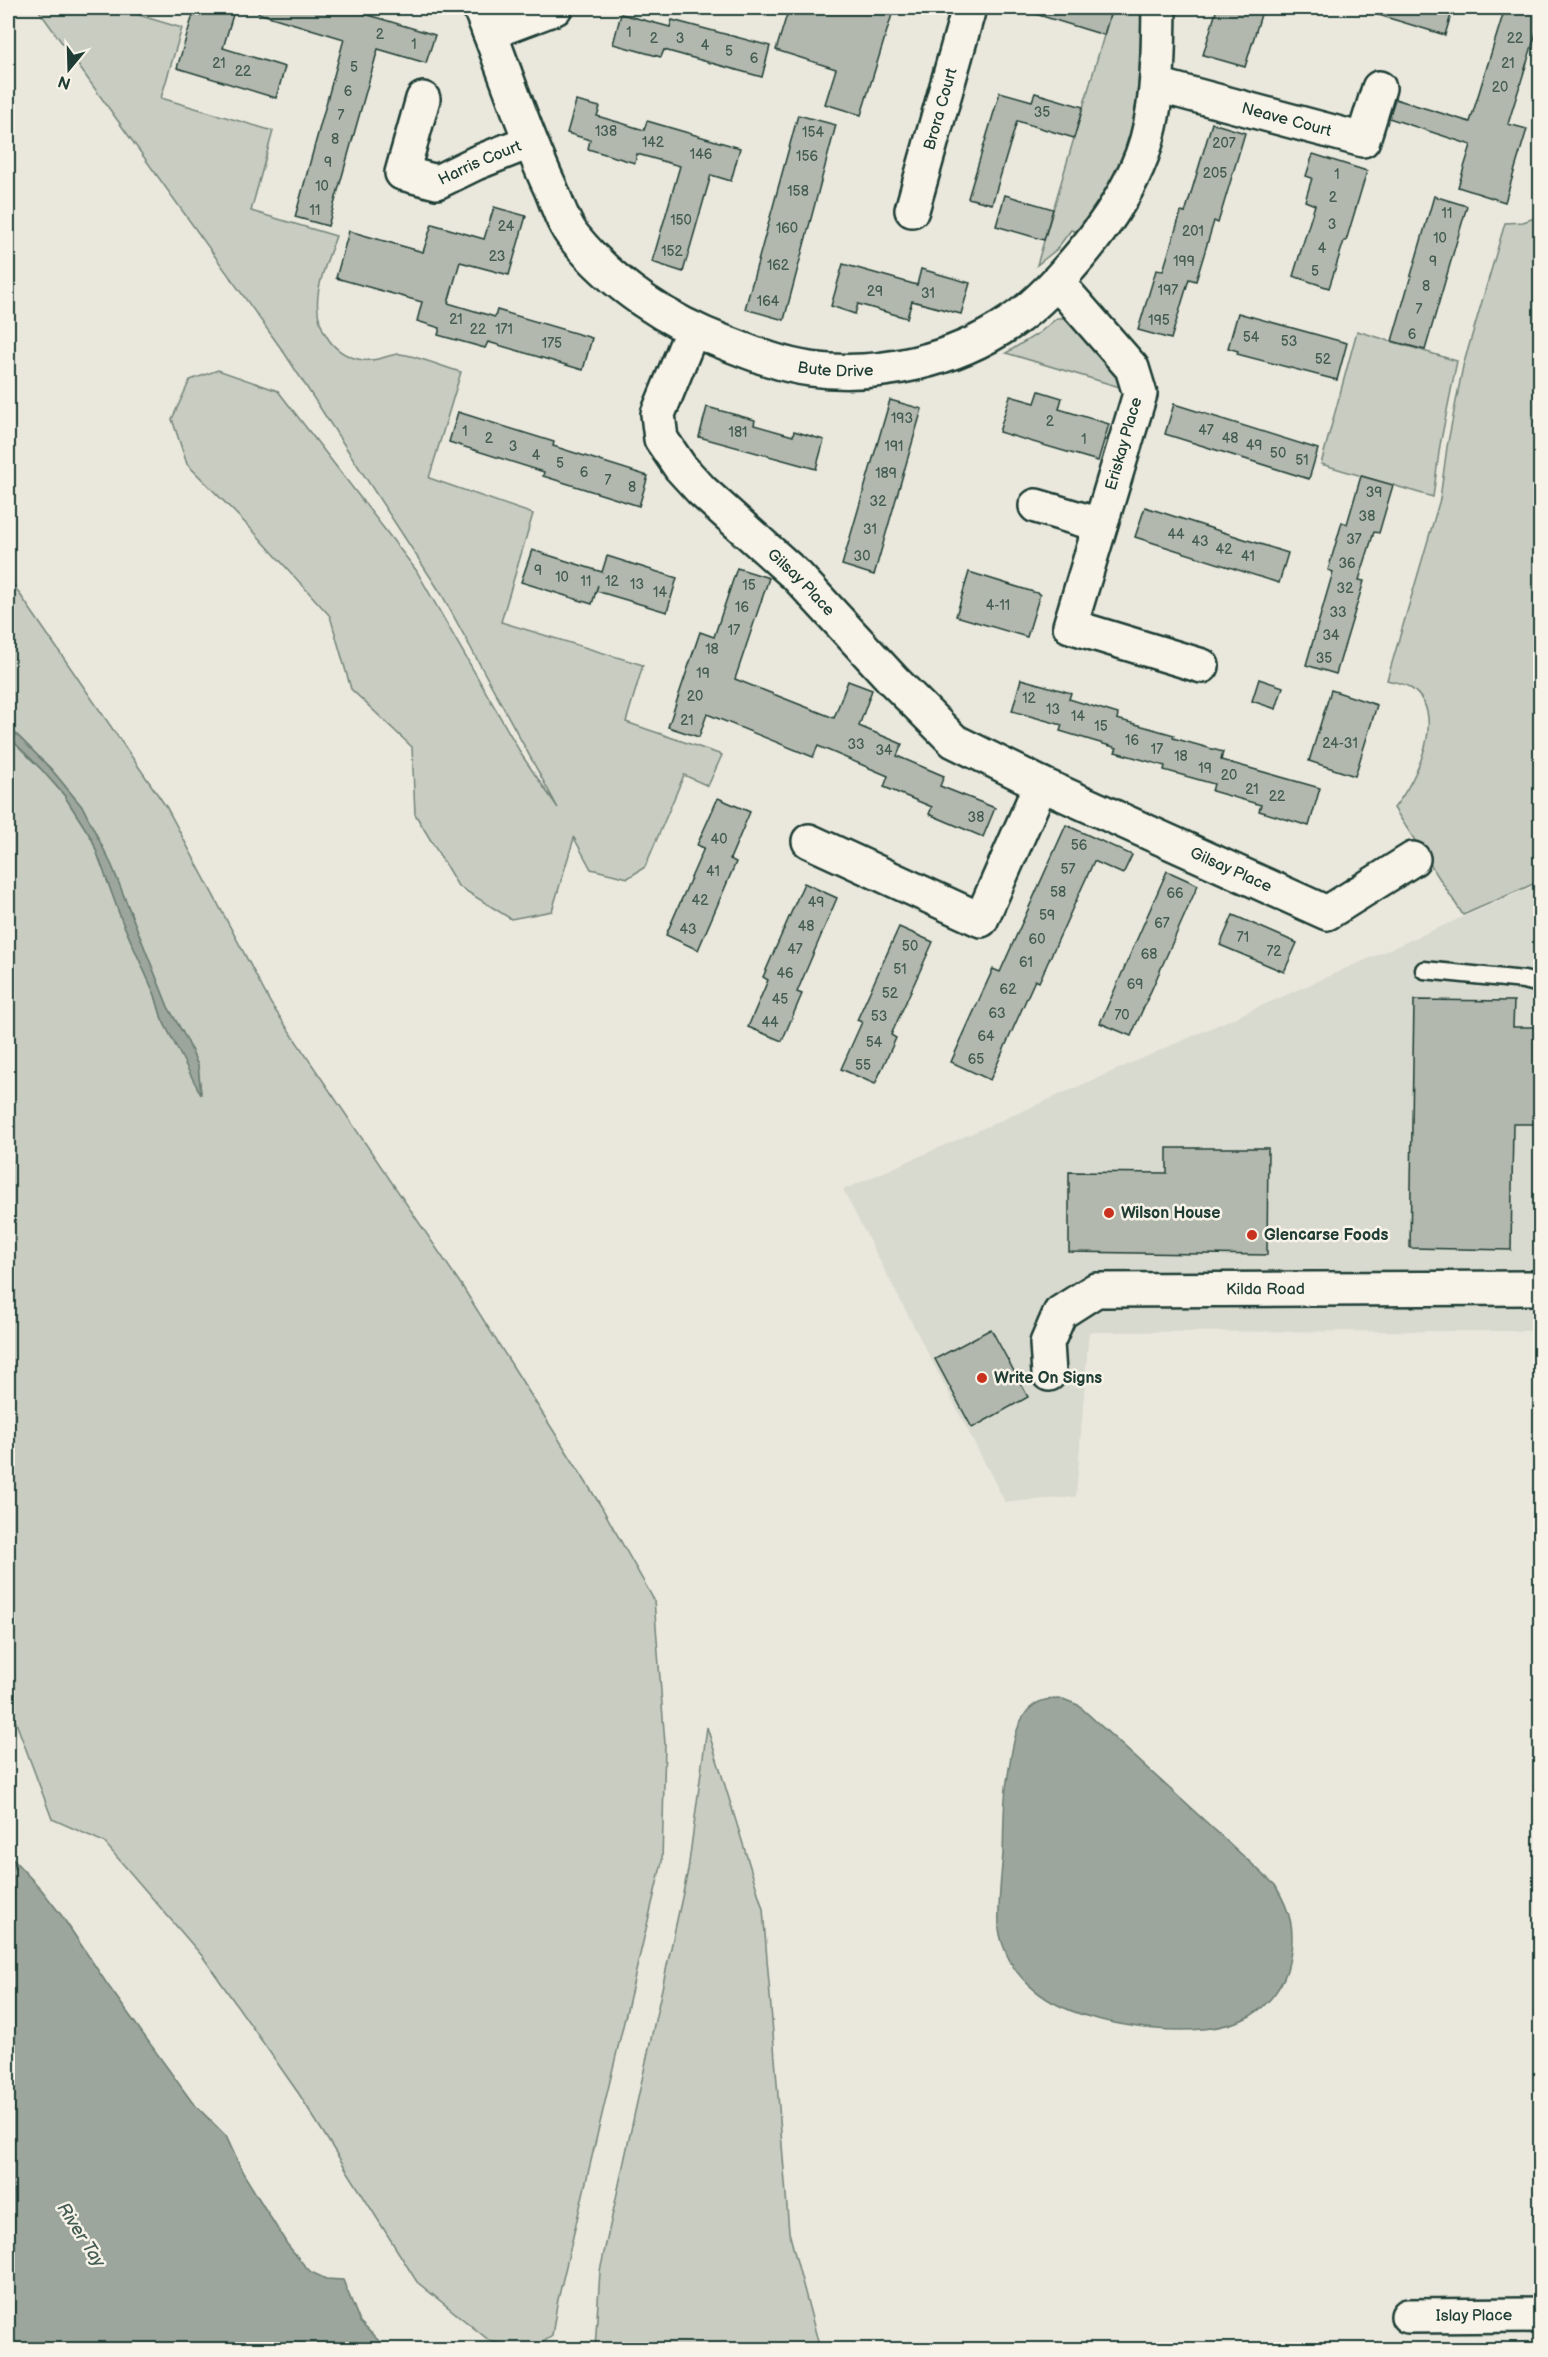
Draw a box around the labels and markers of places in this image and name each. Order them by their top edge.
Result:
place label: Wilson House [1121,1204,1220,1223]
marker: Wilson House [1102,1206,1116,1220]
place label: Glencarse Foods [1264,1226,1388,1245]
marker: Glencarse Foods [1245,1228,1259,1242]
place label: Write On Signs [994,1369,1102,1388]
marker: Write On Signs [975,1371,989,1385]

